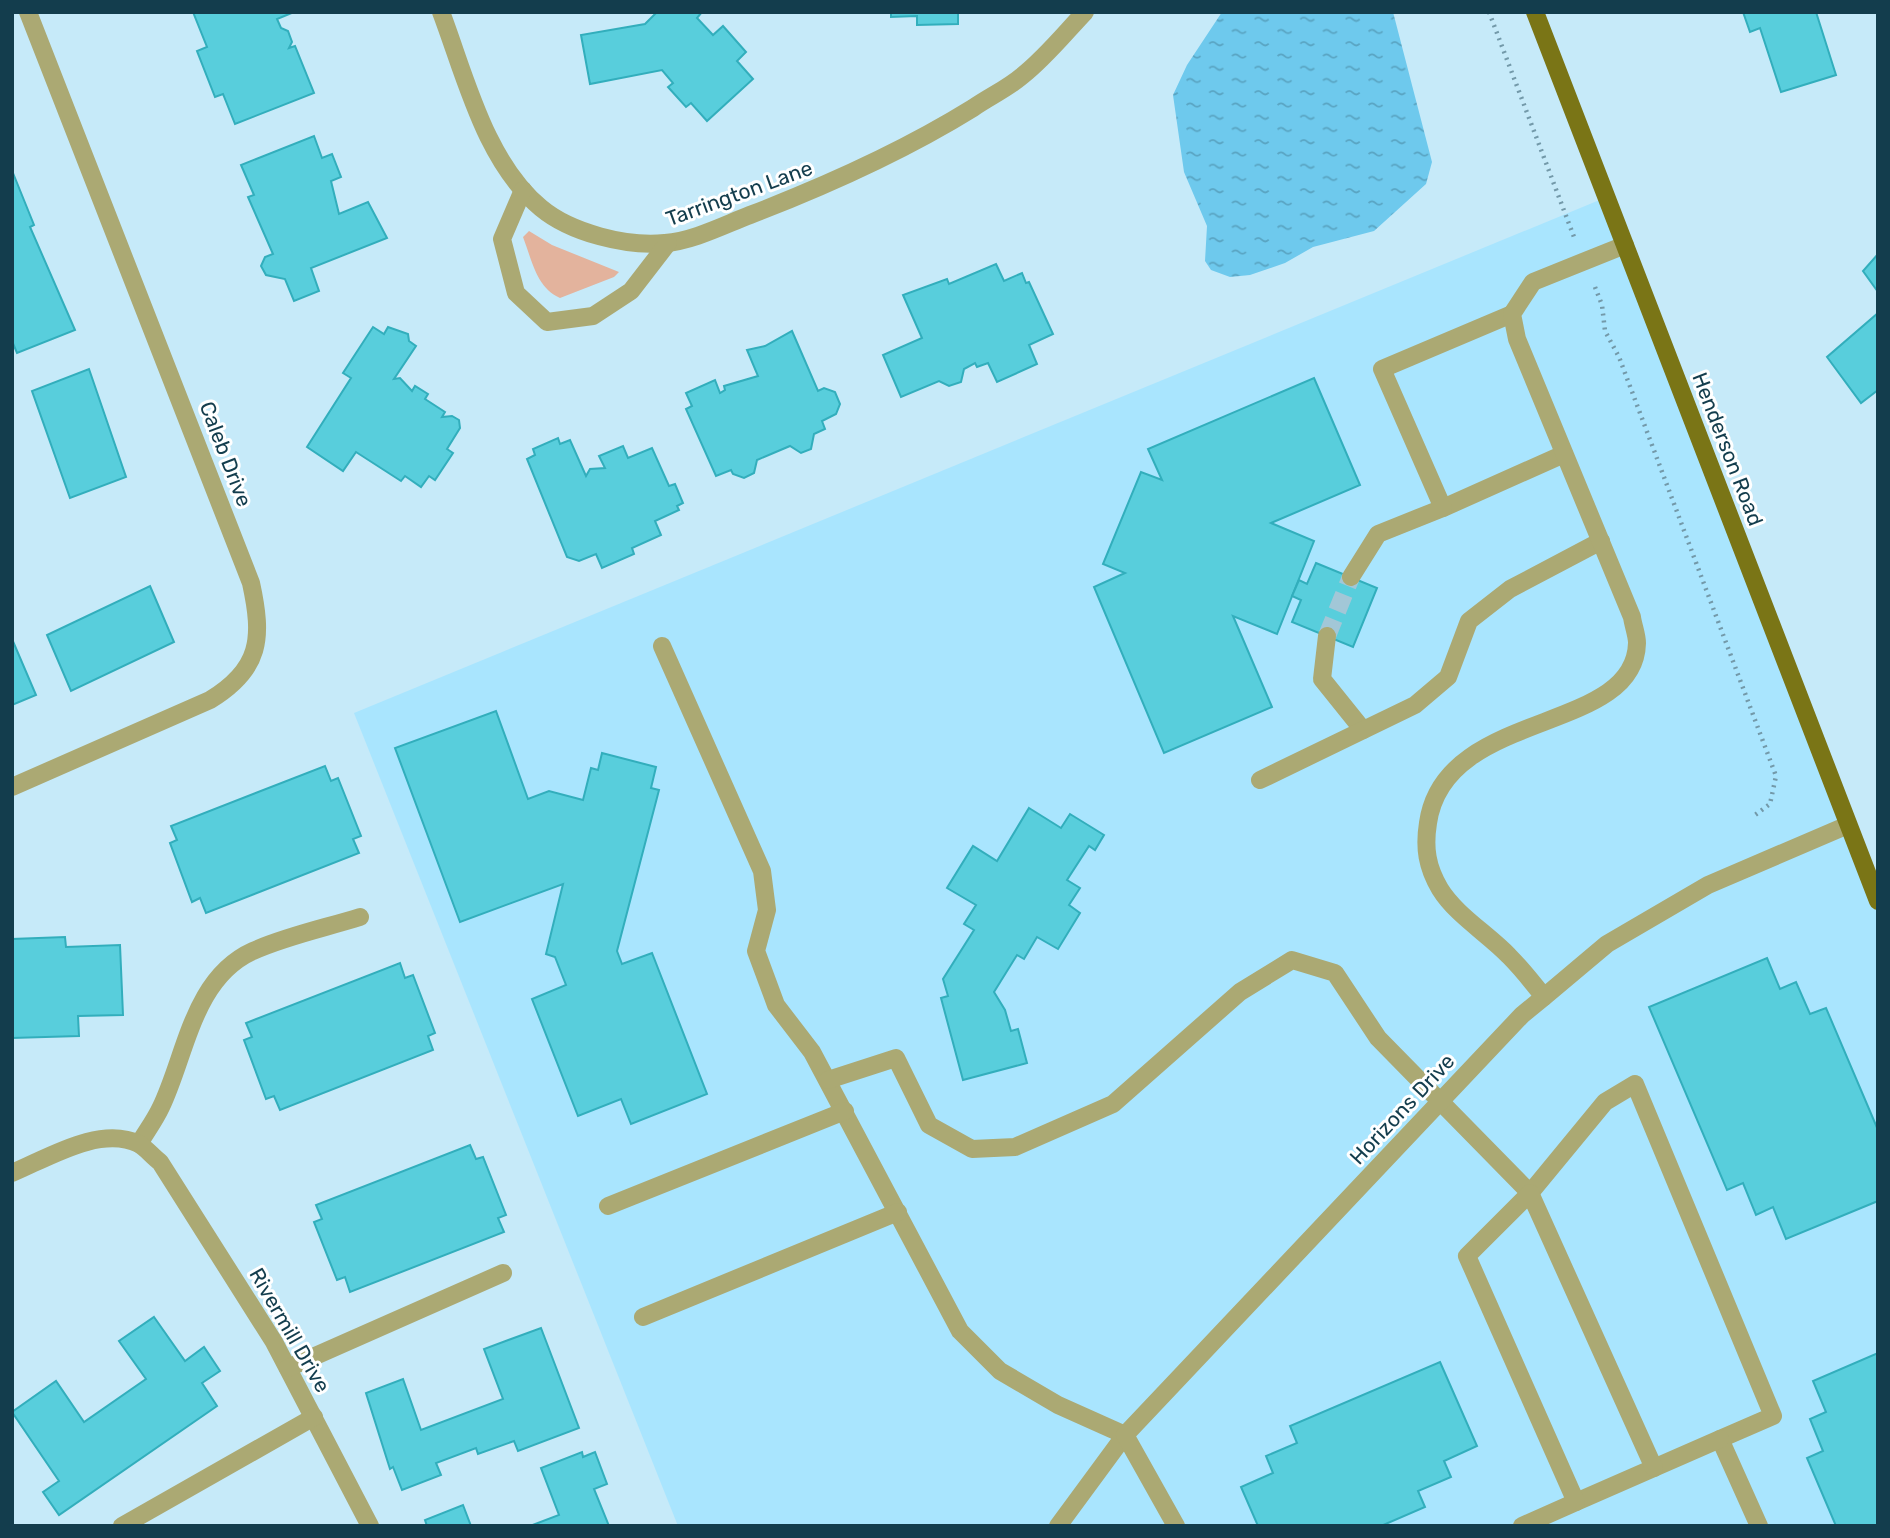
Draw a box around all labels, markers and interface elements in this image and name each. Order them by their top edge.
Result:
street label: Tarrington Lane [662,155,816,231]
street label: Henderson Road [1687,369,1769,529]
street label: Caleb Drive [195,398,257,510]
street label: Horizons Drive [1344,1049,1460,1169]
street label: Rivermill Drive [244,1263,336,1397]

